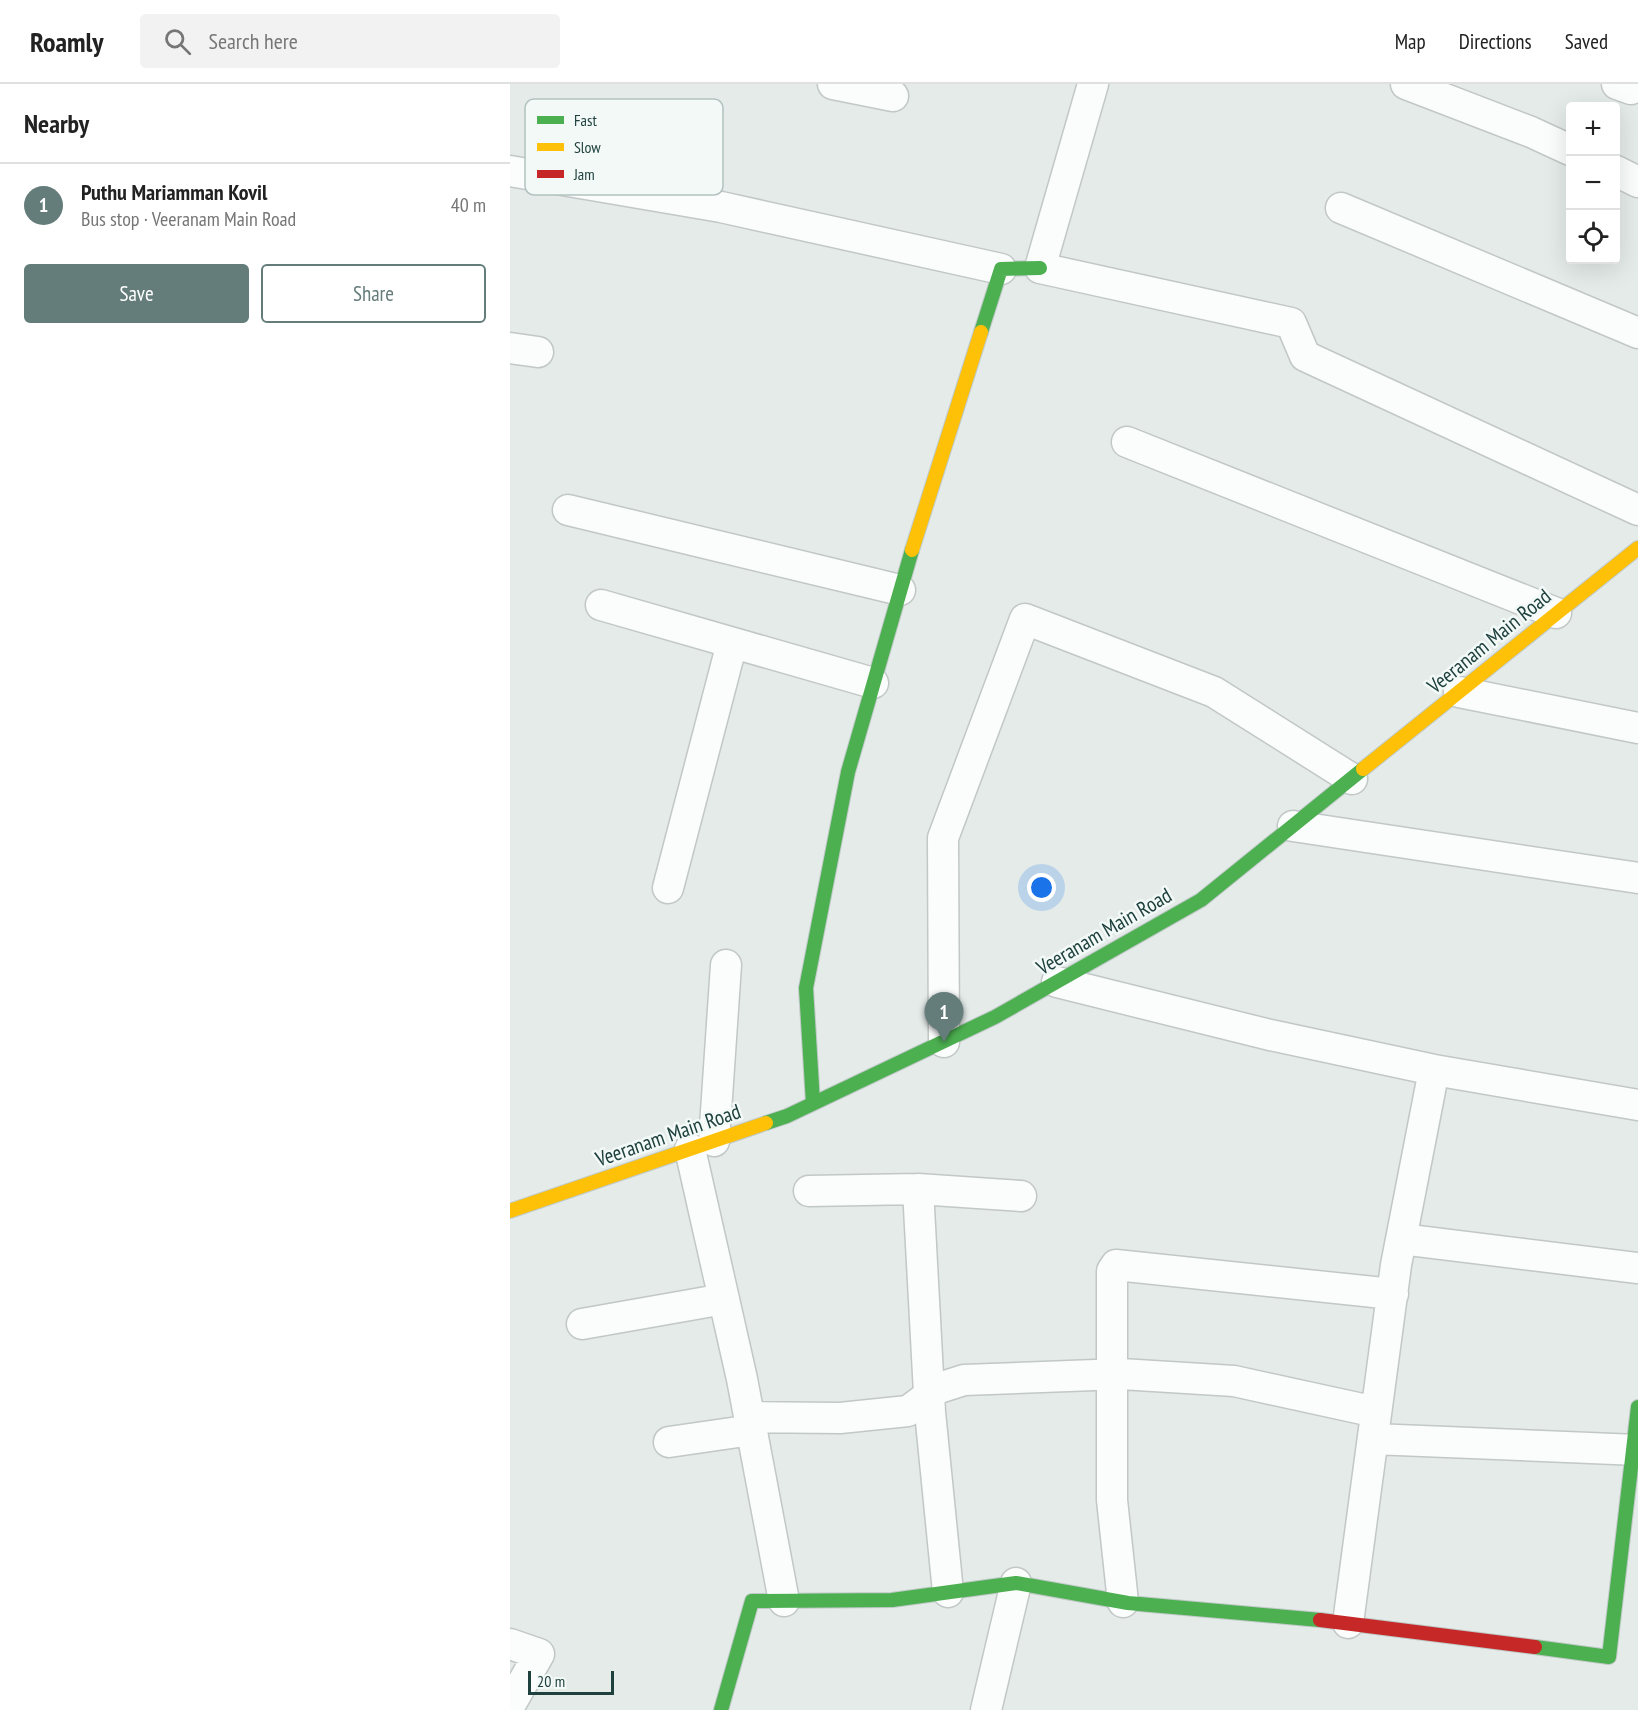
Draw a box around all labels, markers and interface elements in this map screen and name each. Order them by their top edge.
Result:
search box [140,14,560,68]
text: Roamly [30,23,104,60]
icon: search [161,25,194,58]
text: Search here [209,27,298,55]
text: Map [1395,28,1426,55]
text: Directions [1459,28,1532,55]
text: Saved [1565,28,1608,55]
legend [525,99,723,195]
map controls [1566,102,1620,264]
button: + [1566,102,1620,156]
text: Nearby [24,107,89,140]
text: Fast [574,110,597,130]
text: Slow [574,137,601,157]
button: − [1566,156,1620,210]
text: Jam [573,164,595,184]
text: Puthu Mariamman Kovil [81,178,267,206]
text: 1 [39,192,48,218]
text: 40 m [451,192,486,218]
text: Bus stop · Veeranam Main Road [81,206,296,232]
button: locate [1566,210,1620,264]
button: Save [24,264,249,323]
button: Share [261,264,486,323]
street label: Veeranam Main Road [1421,583,1556,700]
your location [1027,873,1056,902]
street label: Veeranam Main Road [1031,881,1176,981]
pin: 1 [924,992,964,1042]
street label: Veeranam Main Road [591,1098,744,1173]
scale bar [528,1668,614,1696]
text: 20 m [537,1671,565,1691]

